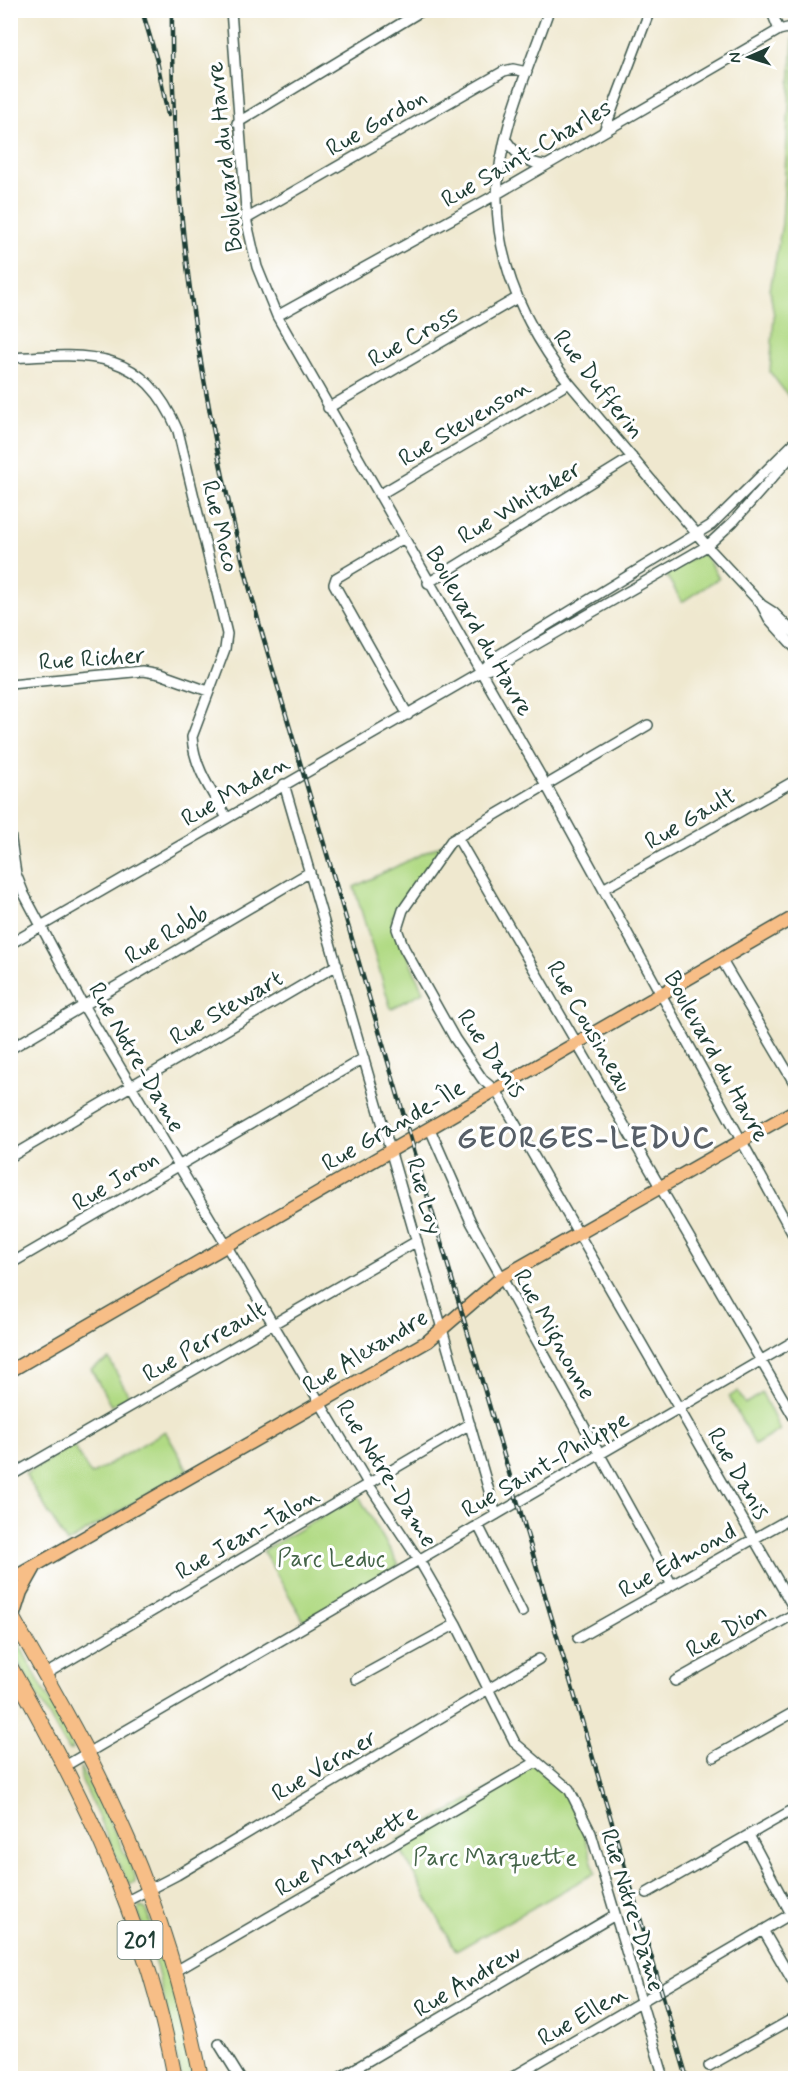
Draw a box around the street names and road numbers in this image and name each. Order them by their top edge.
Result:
street label: Boulevard du Havre [200,60,251,254]
street label: Rue Gordon [321,82,433,165]
street label: Rue Saint-Charles [436,93,618,216]
street label: Rue Cross [363,299,465,376]
street label: Rue Dufferin [545,324,650,446]
street label: Rue Stevenson [393,372,537,475]
street label: Rue Whitaker [452,454,587,552]
street label: Rue Moco [193,477,246,576]
street label: Boulevard du Havre [417,541,540,722]
street label: Rue Richer [38,640,147,679]
street label: Rue Maden [176,748,296,835]
street label: Rue Gault [640,781,742,858]
street label: Rue Robb [119,898,214,972]
street label: Rue Cousineau [539,955,639,1098]
street label: Rue Stewart [165,963,289,1053]
street label: Boulevard du Havre [656,965,776,1148]
street label: Rue Notre-Dame [80,977,191,1139]
street label: Rue Danis [449,1003,533,1104]
street label: Rue Grande-Île [316,1073,471,1180]
street label: Rue Joron [67,1143,165,1219]
street label: Rue Loy [398,1154,449,1238]
street label: Rue Mignonne [502,1264,602,1407]
street label: Rue Perreault [137,1294,272,1390]
street label: Rue Alexandre [297,1303,434,1402]
street label: Rue Notre-Dame [328,1394,444,1554]
street label: Rue Saint-Philippe [456,1405,635,1526]
street label: Rue Danis [699,1422,776,1525]
street label: Rue Jean-Talon [170,1480,325,1588]
street label: Rue Edmond [613,1516,742,1606]
street label: Rue Dion [681,1596,773,1666]
street label: Rue Verner [266,1723,383,1810]
street label: Rue Marquette [270,1798,424,1905]
street label: Rue Notre-Dame [592,1825,671,1996]
road number: 201 [118,1921,162,1959]
street label: Rue Andrew [408,1937,527,2025]
street label: Rue Ellen [532,1978,633,2054]

